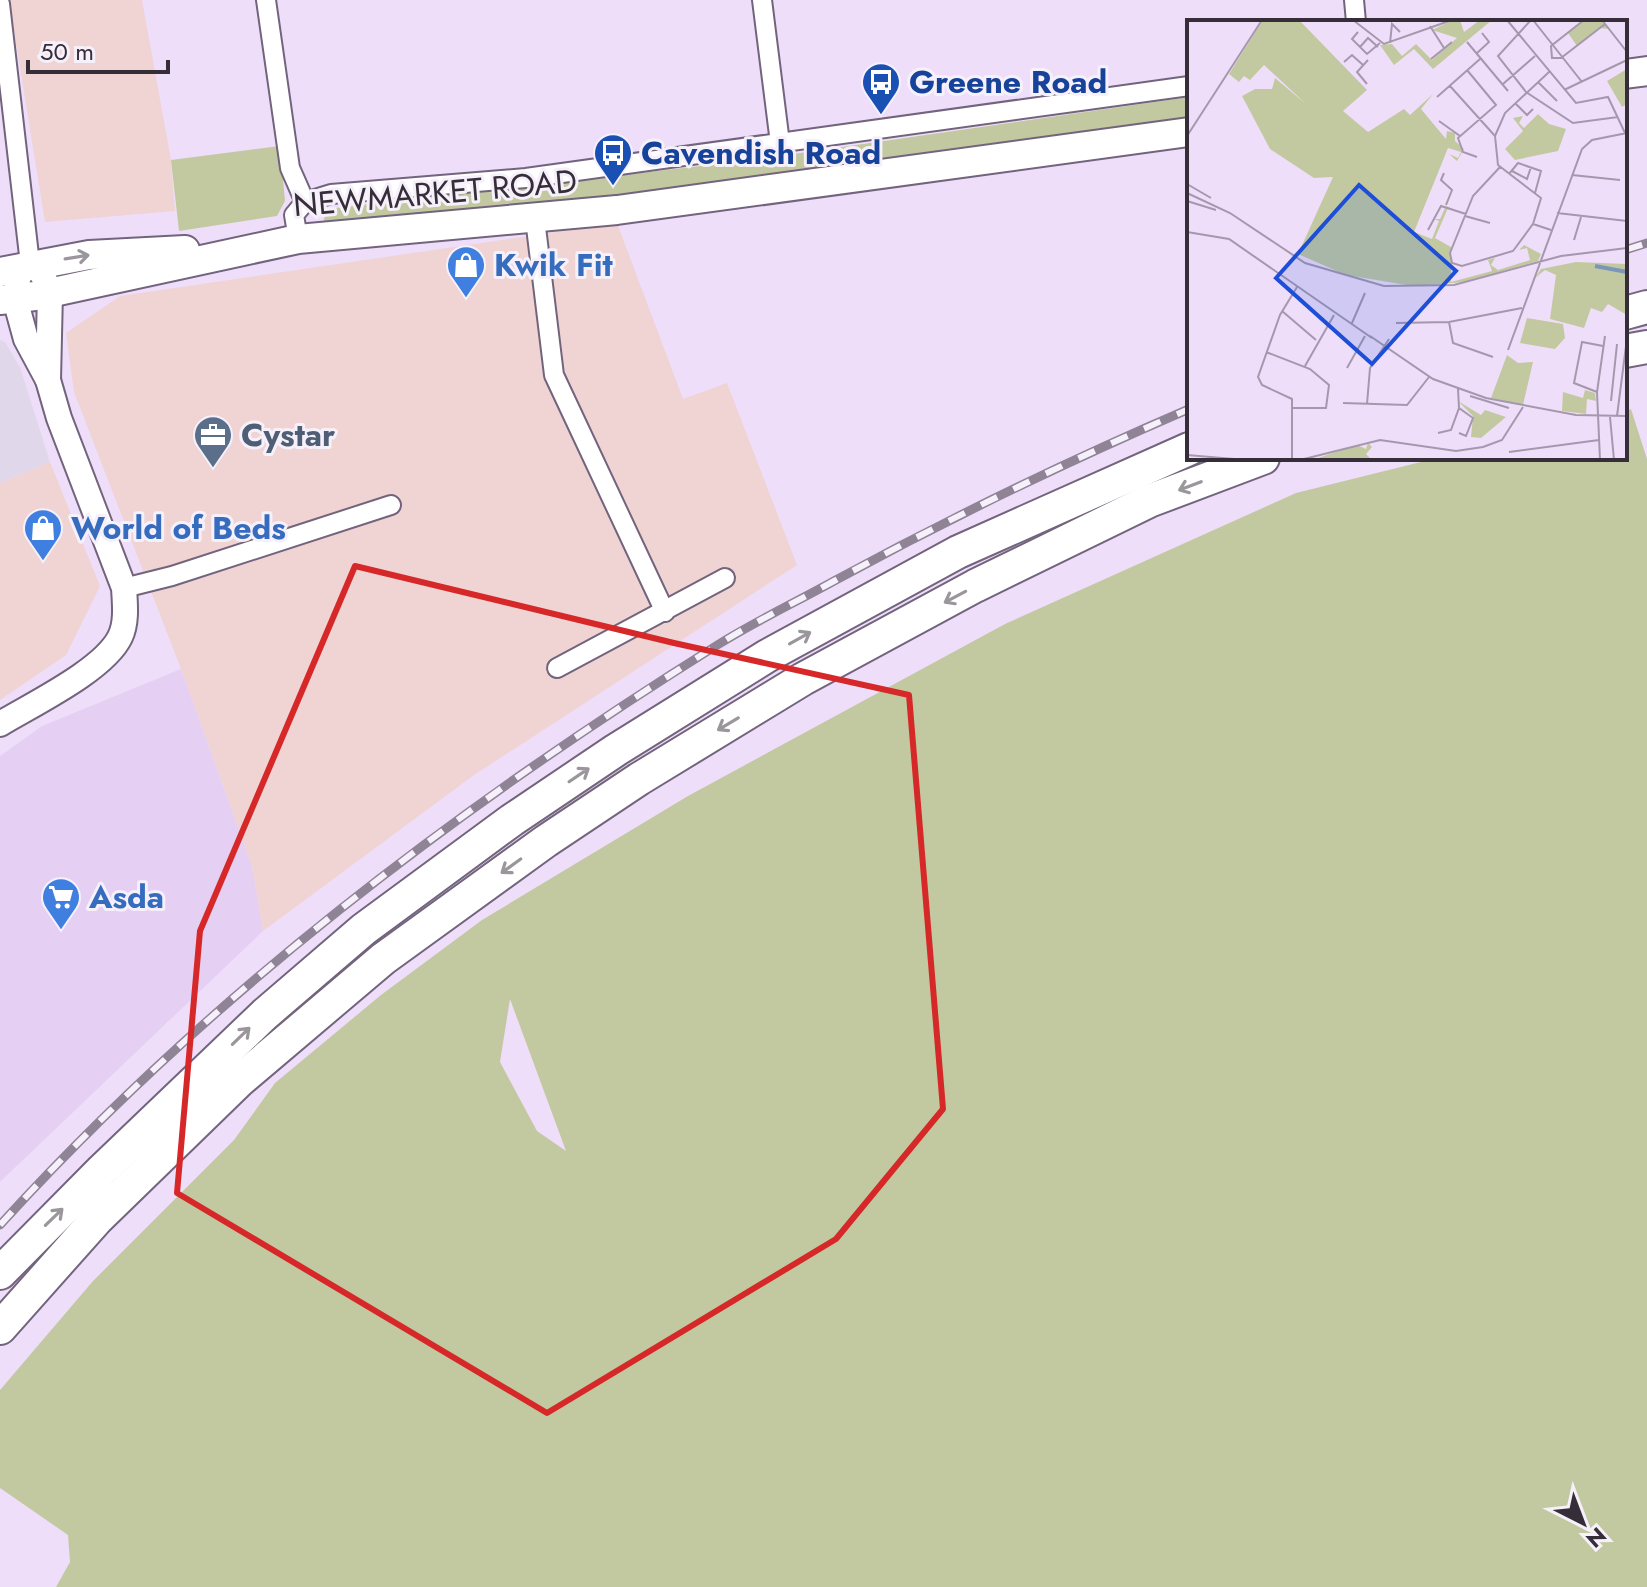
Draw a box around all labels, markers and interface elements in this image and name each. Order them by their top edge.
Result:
inset map [1187,20,1627,460]
scale bar [28,24,168,74]
text: 50 m [40,34,94,69]
place label: Greene Road [909,59,1107,105]
bus stop icon: Greene Road [860,61,902,116]
place label: Cavendish Road [641,130,881,176]
bus stop icon: Cavendish Road [592,132,634,187]
street label: NEWMARKET ROAD [291,158,579,228]
place label: Kwik Fit [494,242,614,288]
shop icon: Kwik Fit [445,244,487,299]
one-way arrow [63,249,89,264]
place label: Cystar [241,412,335,458]
office icon: Cystar [192,414,234,469]
one-way arrow [1178,480,1202,494]
place label: World of Beds [71,505,286,551]
shop icon: World of Beds [22,507,64,562]
one-way arrow [944,589,967,605]
one-way arrow [788,629,811,645]
one-way arrow [717,717,740,733]
one-way arrow [568,766,590,783]
one-way arrow [500,858,522,875]
place label: Asda [88,874,164,920]
supermarket icon: Asda [40,876,82,931]
one-way arrow [231,1027,251,1046]
one-way arrow [44,1208,63,1227]
north arrow [1543,1483,1623,1563]
text: N [1579,1520,1614,1556]

